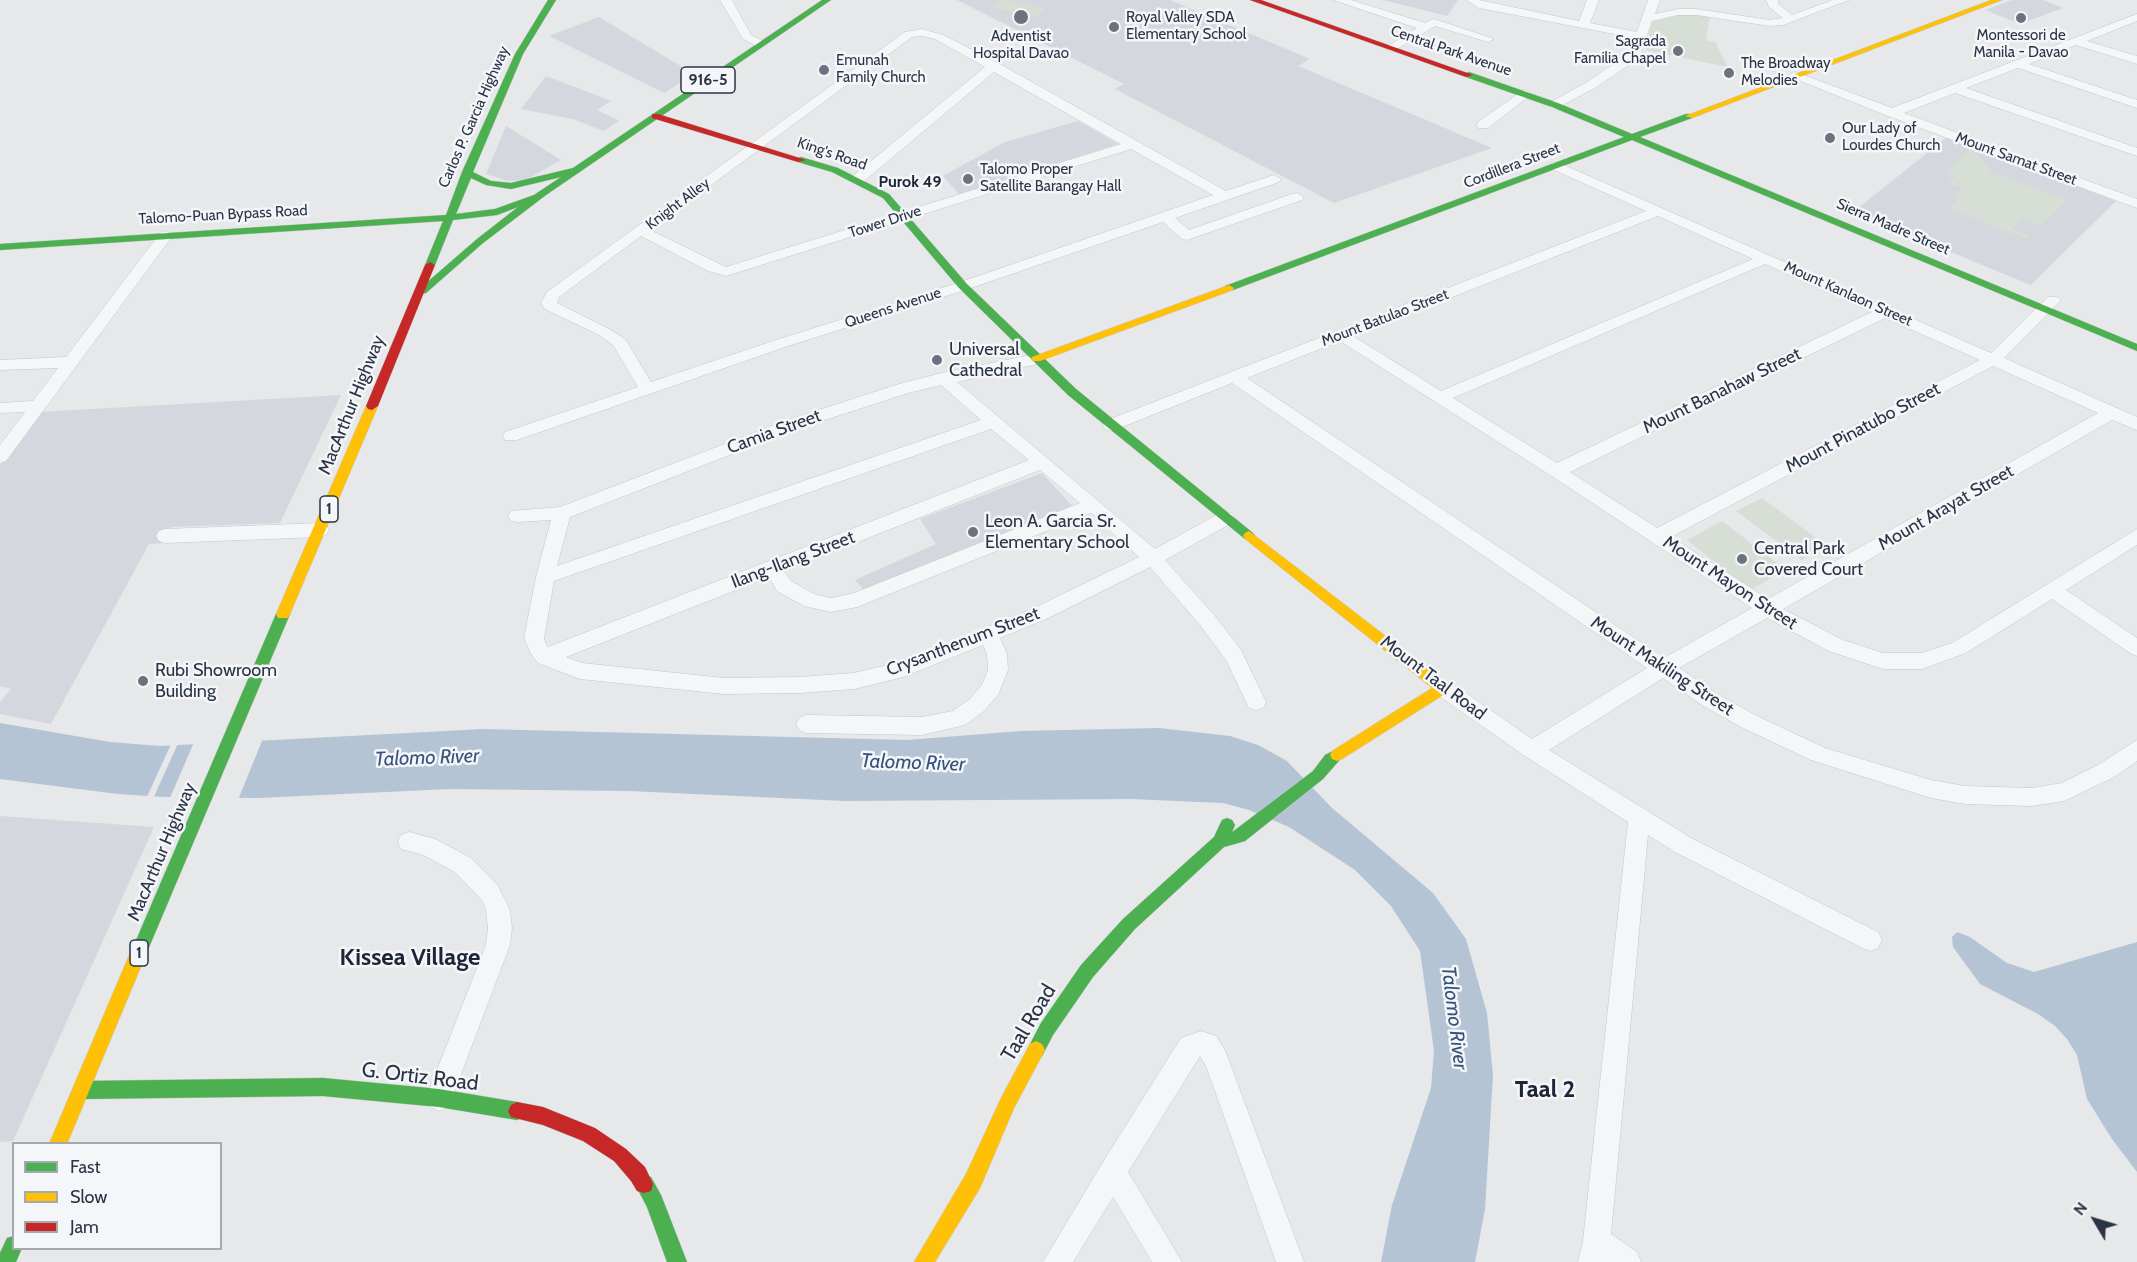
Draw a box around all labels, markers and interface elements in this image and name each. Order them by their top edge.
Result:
marker: Adventist Hospital Davao [1012,8,1030,26]
place label: Royal Valley SDA Elementary School [1126,9,1246,44]
marker: Montessori de Manila - Davao [2014,11,2028,25]
marker: Royal Valley SDA Elementary School [1107,20,1121,34]
street label: Central Park Avenue [1388,22,1514,80]
place label: Montessori de Manila - Davao [1973,27,2069,62]
place label: Adventist Hospital Davao [973,28,1069,63]
place label: Sagrada Familia Chapel [1574,33,1666,68]
street label: Carlos P. Garcia Highway [435,43,513,191]
marker: Sagrada Familia Chapel [1671,44,1685,58]
place label: Emunah Family Church [836,52,926,87]
place label: The Broadway Melodies [1741,55,1831,90]
marker: Emunah Family Church [817,63,831,77]
marker: The Broadway Melodies [1722,66,1736,80]
road number: 916-5 [681,67,735,93]
place label: Our Lady of Lourdes Church [1842,120,1940,155]
street label: Mount Samat Street [1953,129,2079,189]
marker: Our Lady of Lourdes Church [1823,131,1837,145]
street label: King's Road [795,134,869,174]
street label: Cordillera Street [1461,139,1563,193]
place label: Talomo Proper Satellite Barangay Hall [980,161,1121,196]
district label: Purok 49 [879,172,941,192]
marker: Talomo Proper Satellite Barangay Hall [961,172,975,186]
street label: Knight Alley [643,174,713,234]
street label: Sierra Madre Street [1834,195,1952,259]
street label: Talomo-Puan Bypass Road [138,202,308,228]
street label: Tower Drive [846,202,924,242]
street label: Mount Kanlaon Street [1781,258,1915,330]
street label: Queens Avenue [843,284,943,332]
street label: Mount Batulao Street [1319,285,1451,351]
street label: MacArthur Highway [314,332,390,478]
place label: Universal Cathedral [949,339,1022,382]
street label: Mount Banahaw Street [1639,343,1805,439]
marker: Universal Cathedral [930,353,944,367]
street label: Mount Pinatubo Street [1782,378,1944,478]
street label: Camia Street [724,405,824,459]
street label: Mount Arayat Street [1875,461,2017,555]
road number: 1 [320,496,338,522]
place label: Leon A. Garcia Sr. Elementary School [985,511,1129,554]
marker: Leon A. Garcia Sr. Elementary School [966,525,980,539]
street label: Ilang-Ilang Street [728,527,858,593]
street label: Mount Mayon Street [1659,532,1801,634]
place label: Central Park Covered Court [1754,538,1863,580]
marker: Central Park Covered Court [1735,552,1749,566]
street label: Crysanthenum Street [883,603,1043,681]
street label: Mount Makiling Street [1586,612,1738,720]
street label: Mount Taal Road [1376,631,1490,725]
place label: Rubi Showroom Building [155,660,277,702]
marker: Rubi Showroom Building [136,674,150,688]
water label: Talomo River [374,744,480,772]
water label: Talomo River [860,749,966,777]
street label: MacArthur Highway [123,779,201,925]
road number: 1 [130,940,148,966]
district label: Kissea Village [340,944,480,972]
water label: Talomo River [1436,965,1472,1071]
street label: Taal Road [996,980,1062,1066]
street label: G. Ortiz Road [360,1057,480,1097]
district label: Taal 2 [1515,1076,1575,1104]
legend [12,1142,222,1250]
text: Fast [70,1156,101,1178]
text: Slow [70,1186,107,1208]
north arrow [2065,1190,2125,1250]
text: N [2069,1198,2091,1219]
text: Jam [70,1216,99,1238]

